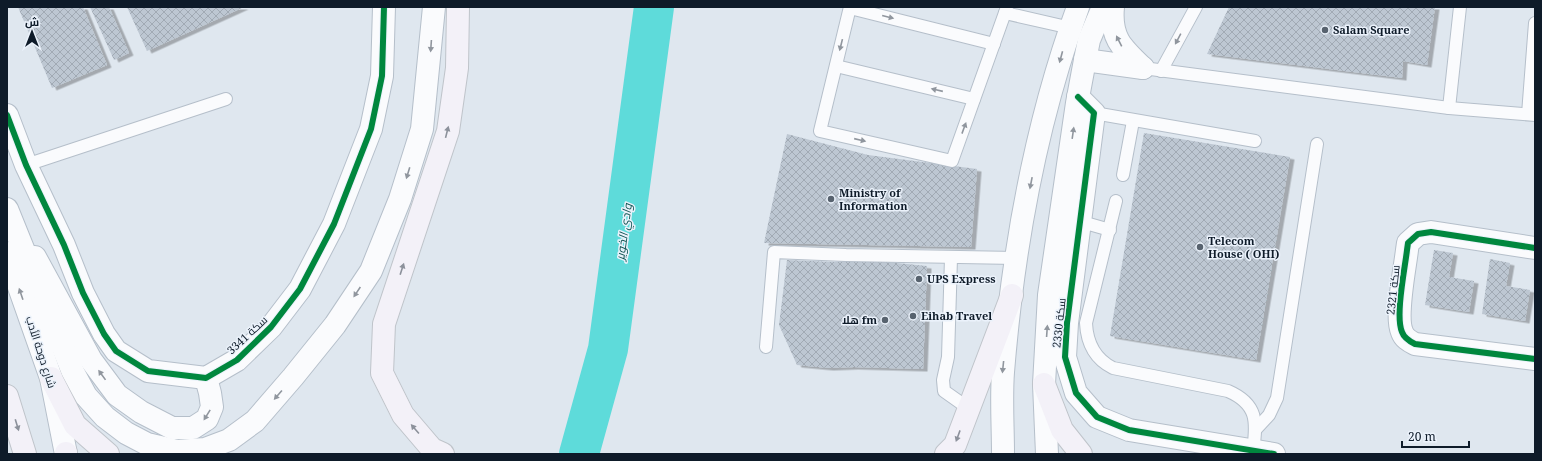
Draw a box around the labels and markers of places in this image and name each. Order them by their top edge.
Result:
place label: Salam Square [1333,22,1410,37]
marker: Salam Square [1320,25,1330,35]
place label: Ministry of Information [839,185,908,213]
marker: Ministry of Information [826,194,836,204]
place label: Telecom House ( OHI) [1208,233,1279,261]
marker: Telecom House ( OHI) [1195,242,1205,252]
place label: UPS Express [927,271,995,286]
marker: UPS Express [914,274,924,284]
place label: Eihab Travel [921,308,992,323]
marker: Eihab Travel [908,311,918,321]
place label: هلا fm [842,312,877,327]
marker: هلا fm [880,315,890,325]

